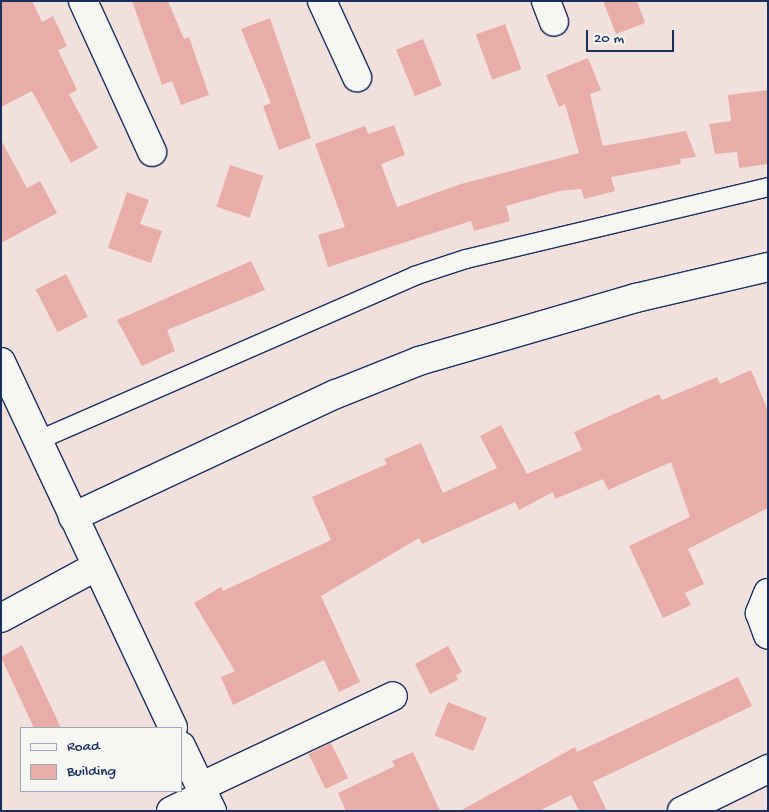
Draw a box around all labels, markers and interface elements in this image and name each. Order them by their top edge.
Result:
scale bar [589,20,676,52]
text: 20 m [594,30,624,48]
legend [20,727,182,792]
text: Road [67,738,100,756]
text: Building [67,763,116,781]

